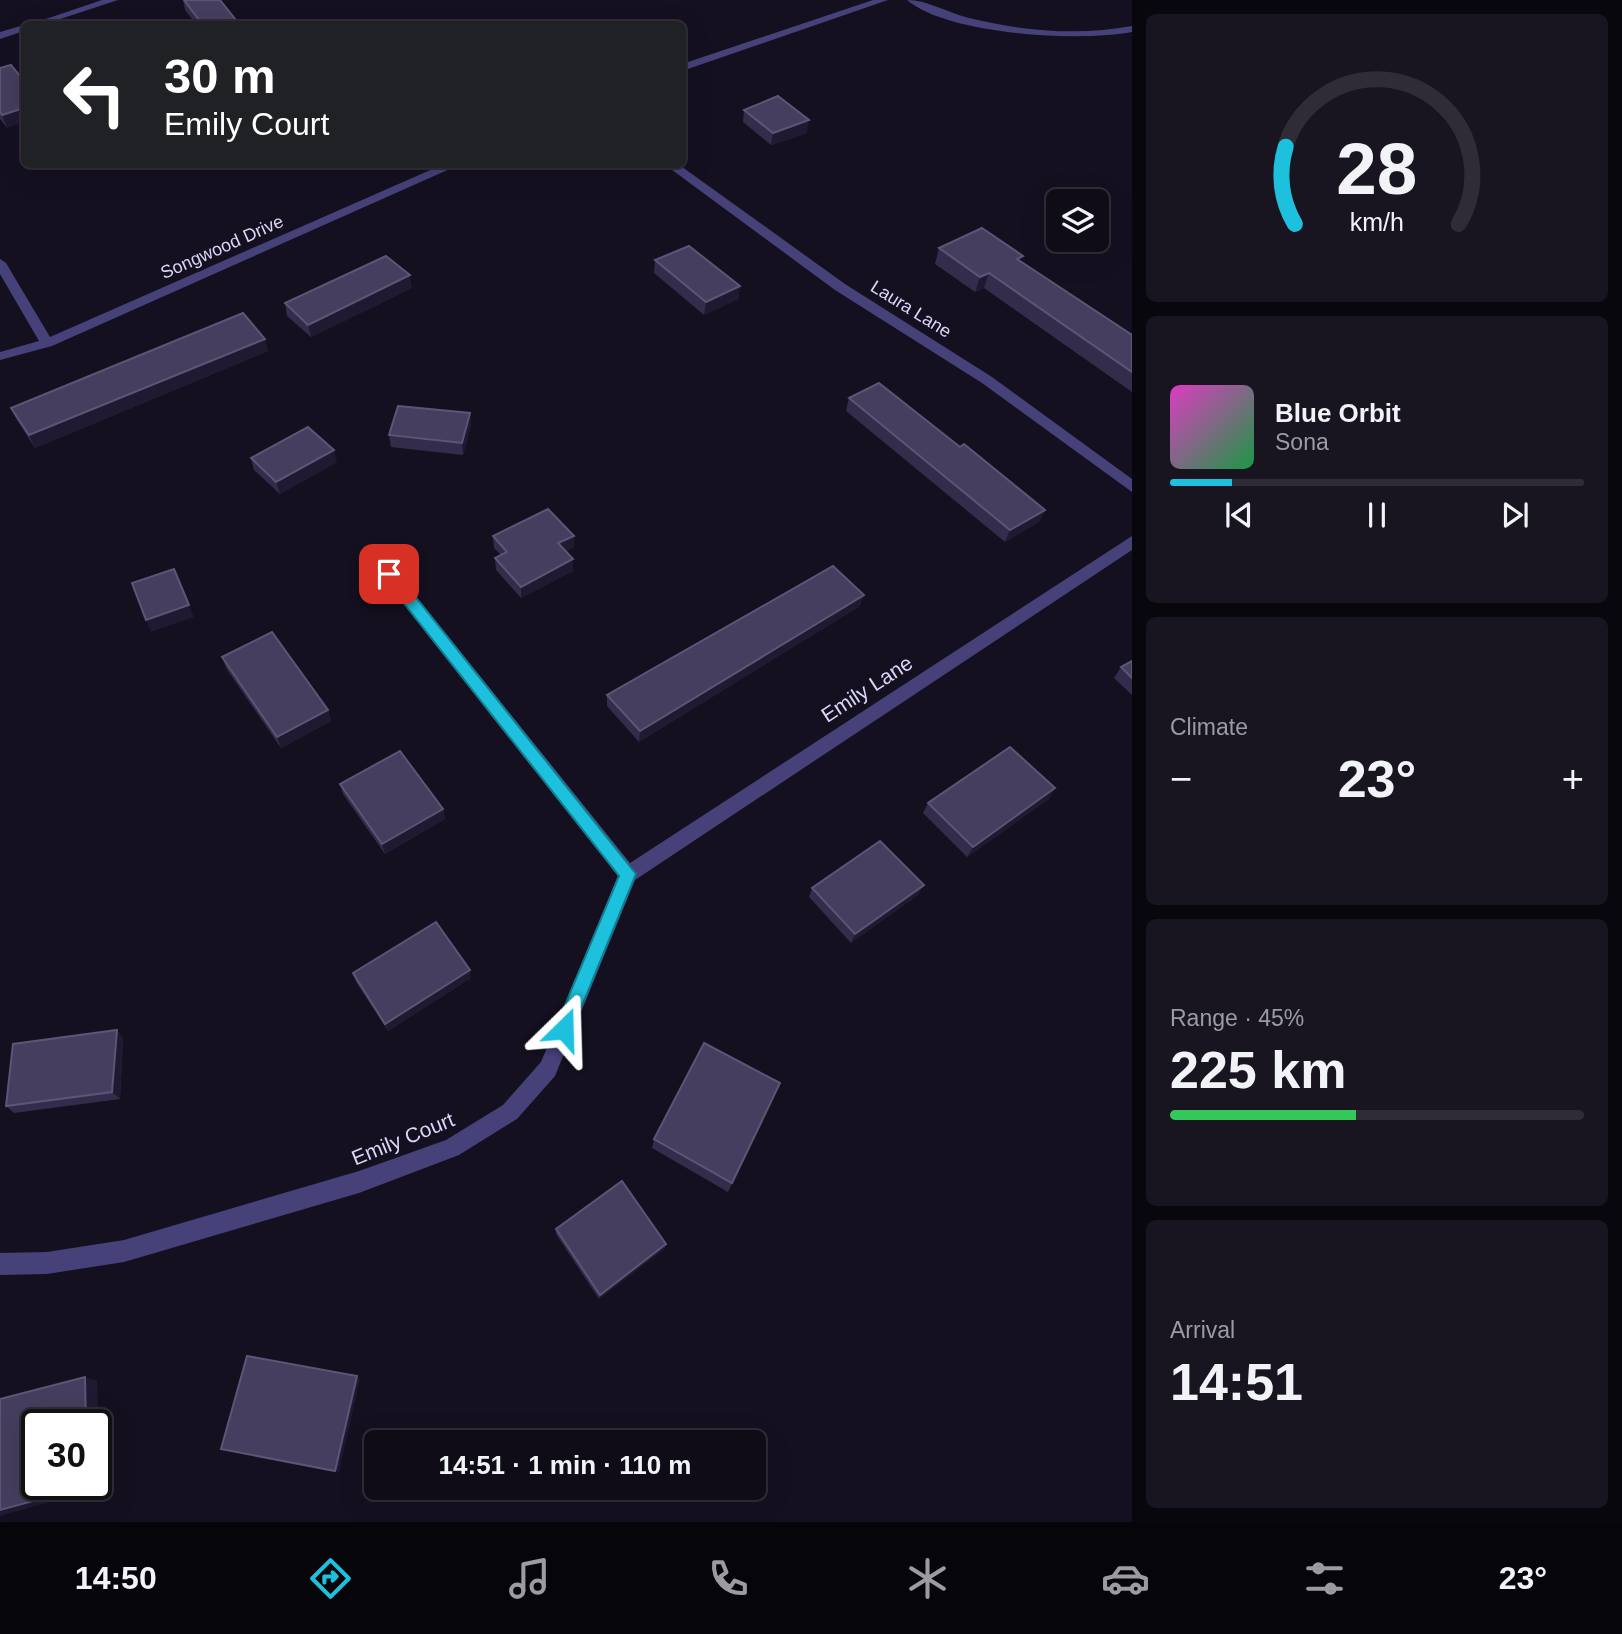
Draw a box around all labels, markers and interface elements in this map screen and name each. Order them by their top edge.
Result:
icon: left [49,49,140,140]
text: 30 m [164,49,276,103]
text: Emily Court [164,106,329,142]
text: 28 [1337,128,1417,209]
map controls [1046,189,1109,252]
button: layers [1046,189,1109,252]
text: km/h [1350,208,1404,236]
street label: Songwood Drive [158,211,286,283]
street label: Laura Lane [867,276,955,342]
text: Blue Orbit [1275,398,1401,428]
text: Sona [1275,429,1329,455]
icon: previous [1220,496,1258,534]
icon: pause [1358,496,1396,534]
icon: next [1496,496,1534,534]
pin [359,544,419,604]
icon: arrive [370,555,408,593]
street label: Emily Lane [817,651,917,727]
text: Climate [1170,714,1248,740]
text: 23° [1338,750,1416,808]
text: − [1170,758,1192,800]
text: + [1562,758,1584,800]
position arrow [527,992,601,1066]
text: Range · 45% [1170,1005,1304,1031]
text: 225 km [1170,1041,1346,1099]
street label: Emily Court [348,1107,458,1170]
text: Arrival [1170,1317,1235,1343]
text: 14:51 [1170,1353,1303,1411]
speed limit sign: 30 [21,1409,112,1500]
text: 14:51 · 1 min · 110 m [439,1450,691,1480]
icon: directions [306,1554,355,1603]
icon: music [505,1554,554,1603]
icon: phone [704,1554,753,1603]
icon: climate [903,1554,952,1603]
icon: car [1101,1554,1150,1603]
icon: filters [1300,1554,1349,1603]
text: 14:50 [75,1560,157,1596]
text: 23° [1499,1560,1547,1596]

